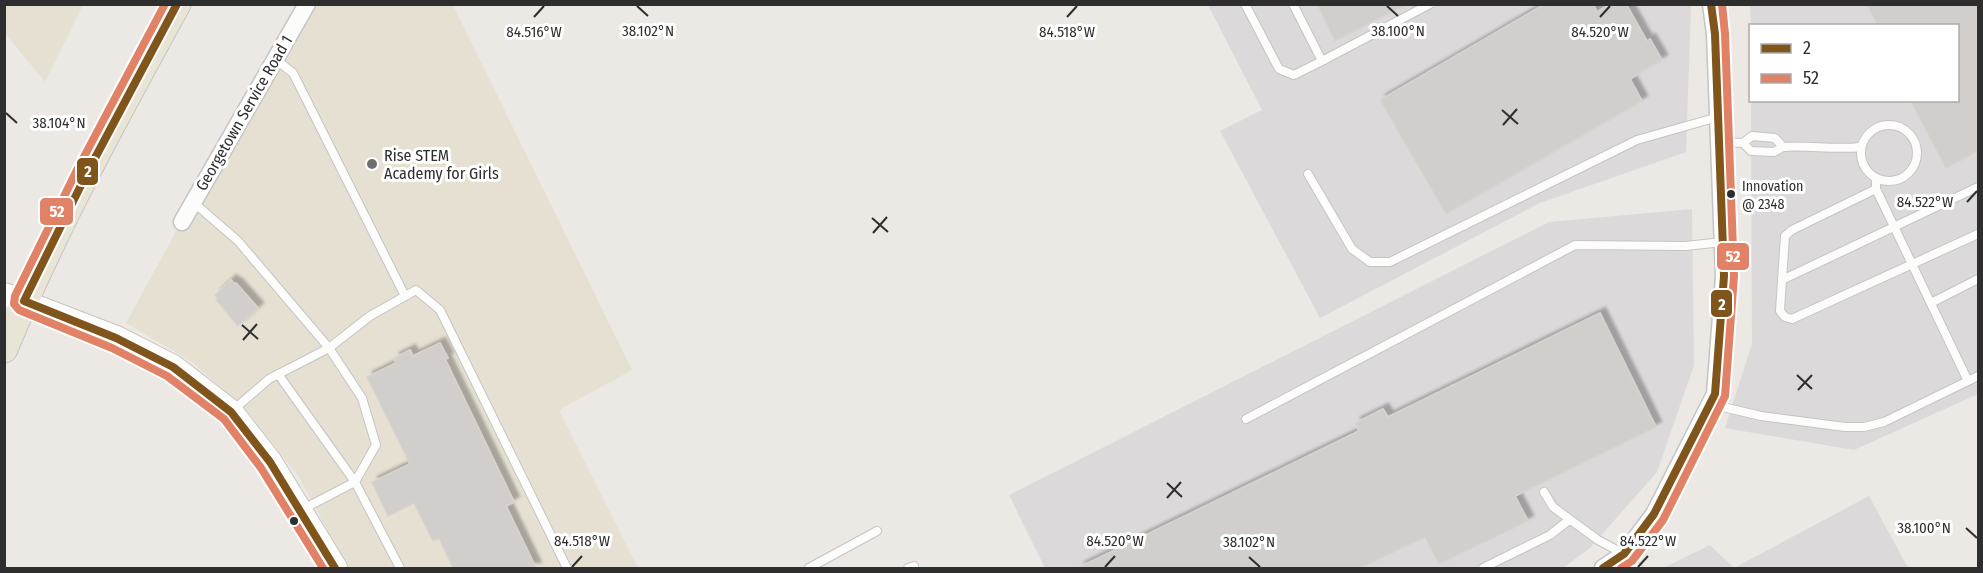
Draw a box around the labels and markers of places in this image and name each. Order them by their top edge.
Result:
place label: Rise STEM Academy for Girls [384,146,499,183]
marker: Rise STEM Academy for Girls [365,157,379,171]
place label: Innovation @ 2348 [1742,178,1803,213]
marker: Innovation @ 2348 [1725,188,1737,200]
unlabelled marker [288,515,300,527]

